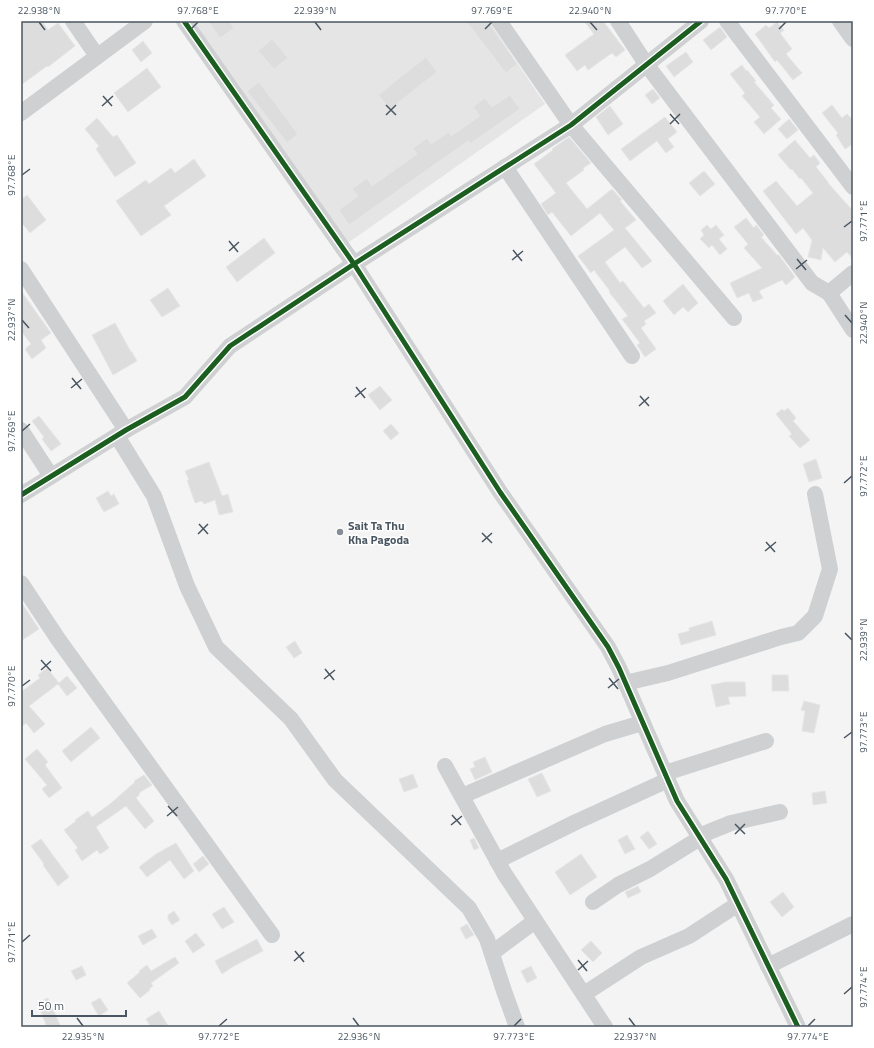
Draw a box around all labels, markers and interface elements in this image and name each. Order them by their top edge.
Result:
text: 22.938°N [18,3,60,18]
text: 97.768°E [177,3,219,18]
text: 22.939°N [294,3,336,18]
text: 97.769°E [471,3,513,18]
text: 22.940°N [569,3,611,18]
text: 97.770°E [765,3,807,18]
text: 97.768°E [4,154,19,196]
text: 97.771°E [856,200,871,242]
text: 22.937°N [4,299,19,341]
text: 22.940°N [856,302,871,344]
text: 97.769°E [4,410,19,452]
text: 97.772°E [856,455,871,497]
place label: Sait Ta Thu Kha Pagoda [348,516,409,549]
marker: Sait Ta Thu Kha Pagoda [335,527,345,537]
text: 22.939°N [856,619,871,661]
text: 97.770°E [4,665,19,707]
text: 97.773°E [856,711,871,753]
text: 97.771°E [4,921,19,963]
text: 97.774°E [856,966,871,1008]
scale bar [32,992,126,1018]
text: 50 m [38,996,64,1015]
text: 22.935°N [62,1029,104,1044]
text: 97.772°E [198,1029,240,1044]
text: 22.936°N [338,1029,380,1044]
text: 97.773°E [493,1029,535,1044]
text: 22.937°N [614,1029,656,1044]
text: 97.774°E [787,1029,829,1044]

